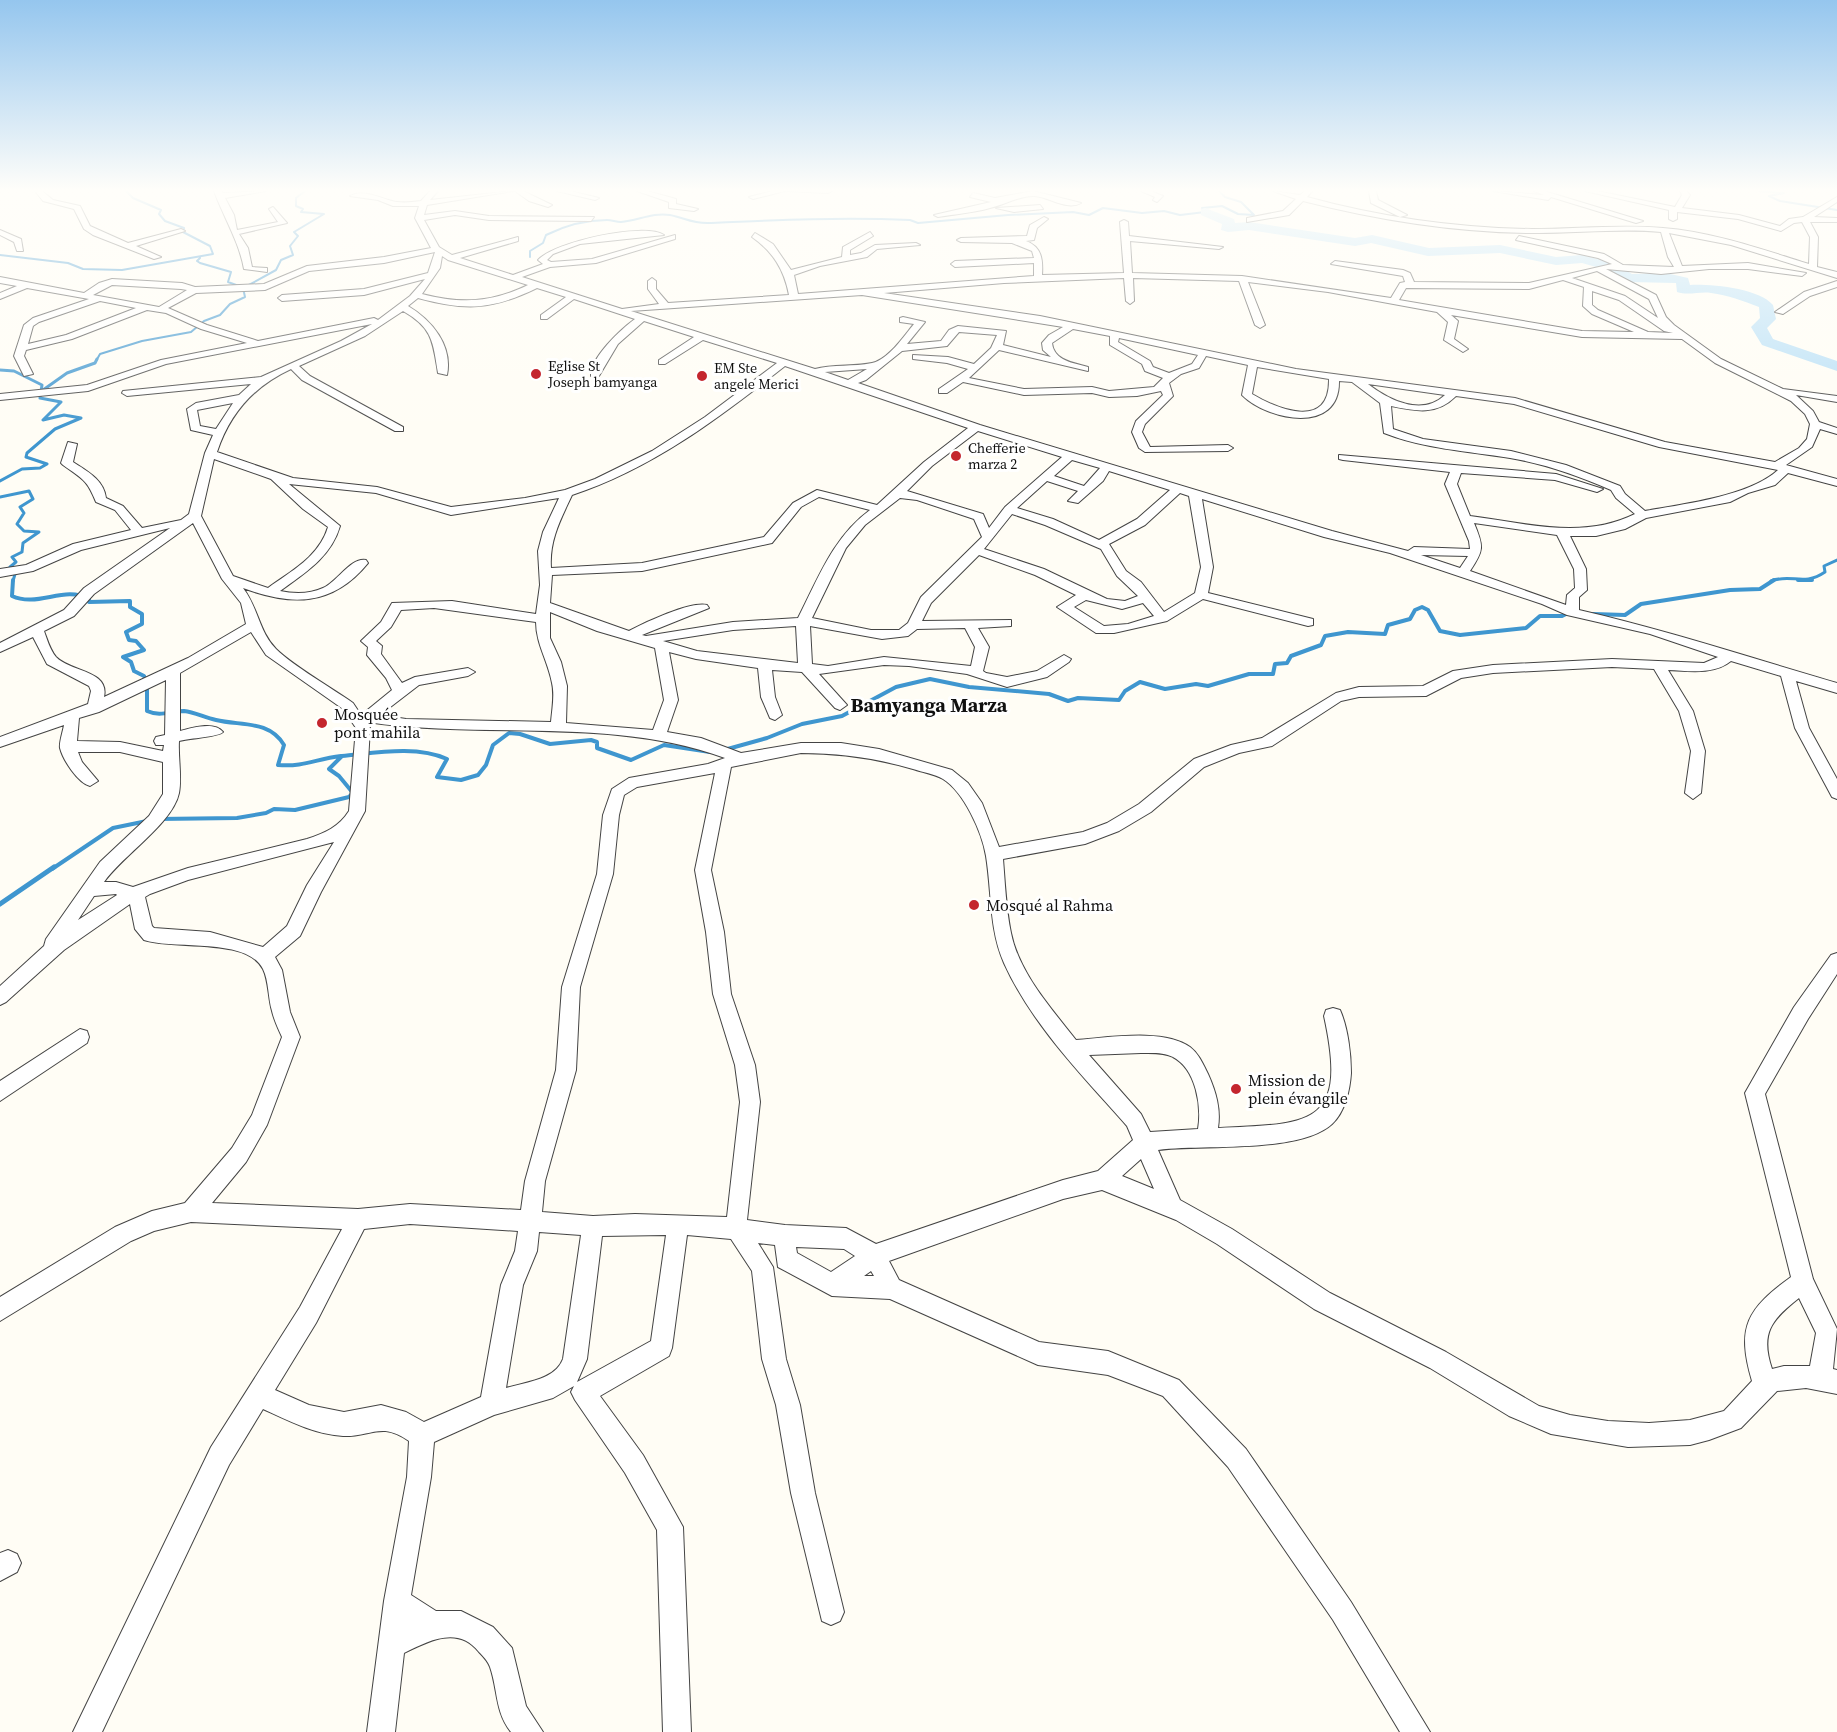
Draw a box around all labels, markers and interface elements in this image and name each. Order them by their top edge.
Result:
place label: Eglise St Joseph bamyanga [547,356,658,392]
place label: EM Ste angele Merici [714,358,799,394]
marker: Eglise St Joseph bamyanga [529,367,543,381]
marker: EM Ste angele Merici [695,369,709,383]
place label: Chefferie marza 2 [968,438,1026,474]
marker: Chefferie marza 2 [949,449,963,463]
district label: Bamyanga Marza [851,691,1008,719]
place label: Mosquée pont mahila [334,703,421,743]
marker: Mosquée pont mahila [315,716,329,730]
place label: Mosqué al Rahma [986,894,1114,916]
marker: Mosqué al Rahma [967,898,981,912]
place label: Mission de plein évangile [1248,1069,1348,1109]
marker: Mission de plein évangile [1229,1082,1243,1096]

